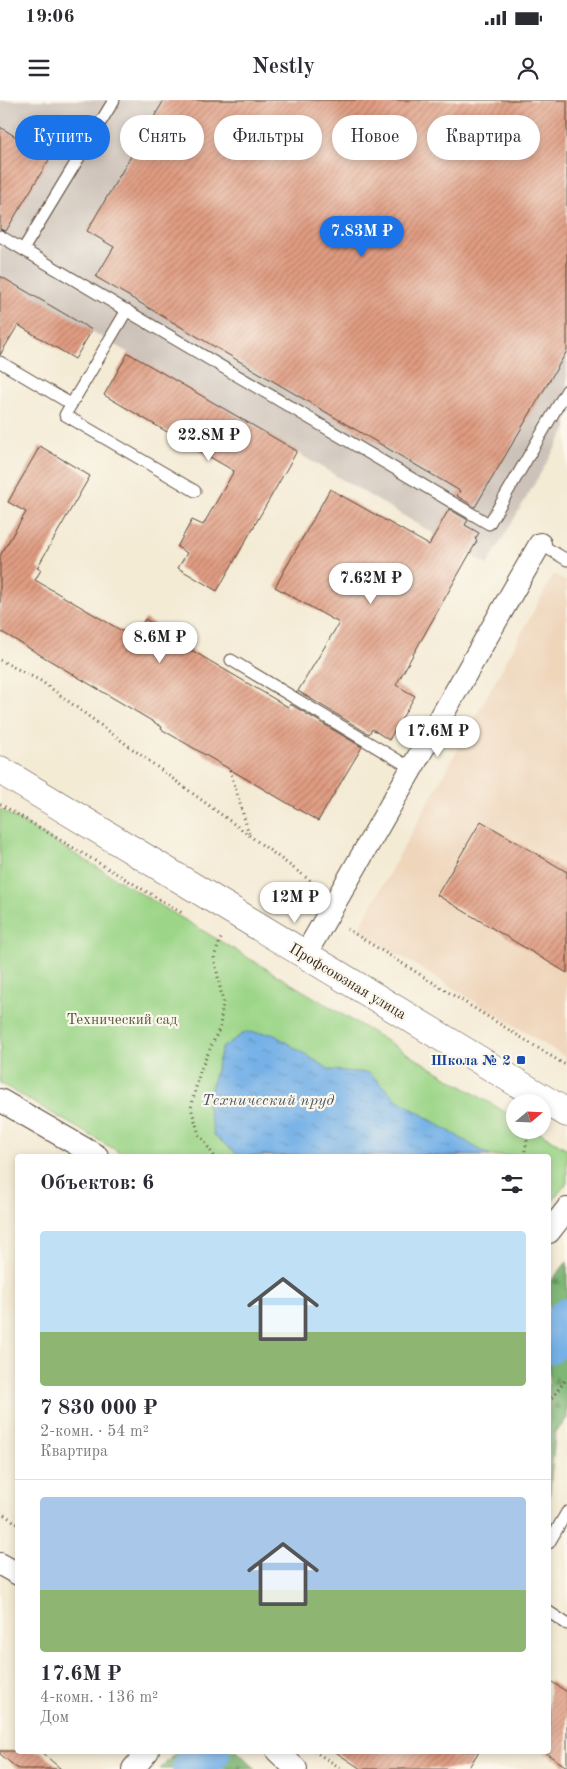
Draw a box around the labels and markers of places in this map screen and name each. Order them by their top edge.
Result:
pin: 7.83M ₽ [316,216,408,258]
pin: 22.8M ₽ [163,420,255,462]
pin: 7.62M ₽ [325,562,417,605]
pin: 8.6M ₽ [119,622,201,664]
pin: 17.6M ₽ [392,716,484,758]
pin: 12M ₽ [260,882,330,924]
place label: Школа № 2 [430,1054,511,1069]
marker: Школа № 2 [515,1054,527,1066]

